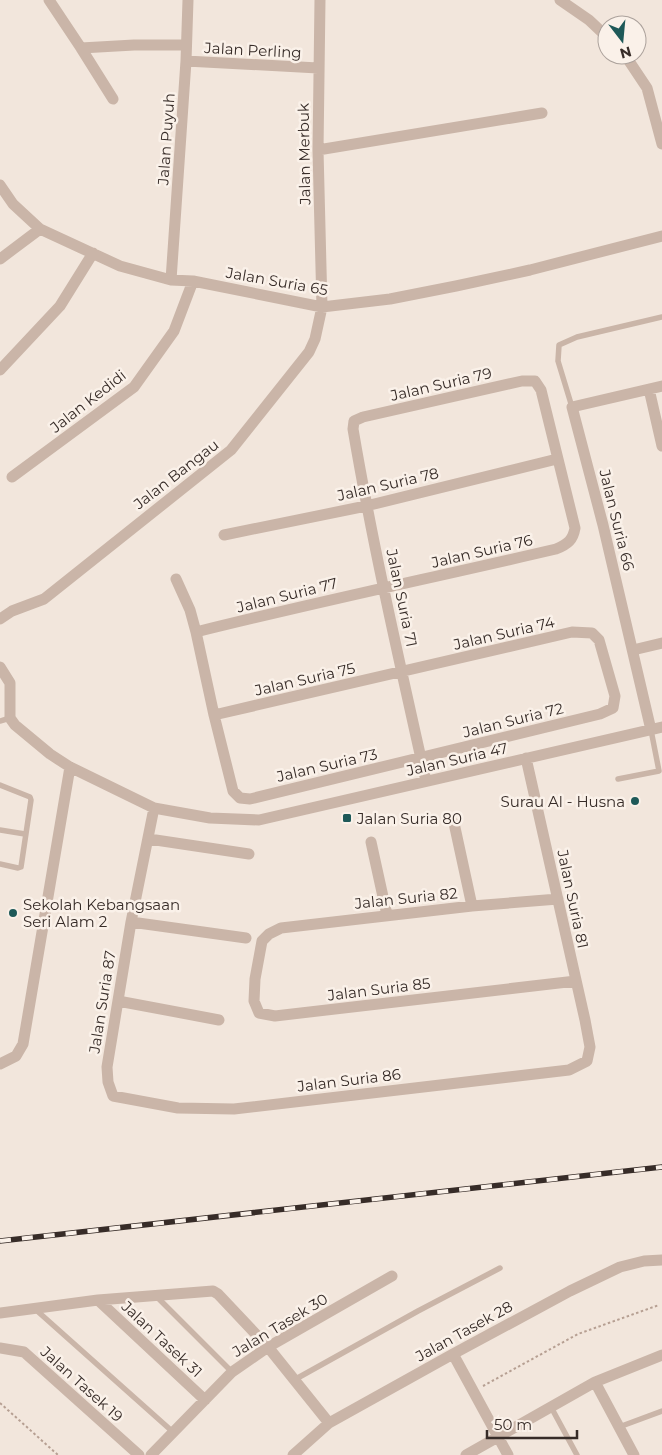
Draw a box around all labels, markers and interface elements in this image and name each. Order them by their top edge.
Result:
north arrow [597,15,647,65]
street label: Jalan Perling [203,38,302,62]
text: N [618,42,634,63]
street label: Jalan Puyuh [153,92,179,187]
street label: Jalan Merbuk [294,103,314,206]
street label: Jalan Suria 65 [224,263,329,299]
street label: Jalan Suria 79 [388,363,493,405]
street label: Jalan Kedidi [45,365,130,437]
street label: Jalan Bangau [129,435,222,514]
street label: Jalan Suria 78 [334,463,441,505]
street label: Jalan Suria 66 [595,466,639,573]
street label: Jalan Suria 76 [429,530,534,572]
street label: Jalan Suria 71 [382,546,422,649]
street label: Jalan Suria 77 [234,573,339,617]
street label: Jalan Suria 74 [451,612,556,654]
street label: Jalan Suria 75 [252,658,357,700]
street label: Jalan Suria 72 [460,698,565,742]
street label: Jalan Suria 47 [404,738,510,780]
street label: Jalan Suria 73 [274,744,379,786]
place label: Surau Al - Husna [500,792,625,811]
marker: Surau Al - Husna [629,795,641,807]
place label: Jalan Suria 80 [356,809,462,828]
marker: Jalan Suria 80 [341,812,353,824]
street label: Jalan Suria 81 [553,847,593,950]
street label: Jalan Suria 82 [353,883,458,913]
place label: Sekolah Kebangsaan Seri Alam 2 [23,895,180,931]
marker: Sekolah Kebangsaan Seri Alam 2 [7,907,19,919]
street label: Jalan Suria 87 [84,949,120,1056]
street label: Jalan Suria 85 [326,973,431,1005]
street label: Jalan Suria 86 [295,1064,402,1096]
street label: Jalan Tasek 30 [228,1289,331,1361]
street label: Jalan Tasek 31 [117,1296,206,1381]
street label: Jalan Tasek 28 [411,1297,516,1366]
street label: Jalan Tasek 19 [36,1341,127,1426]
scale bar [487,1408,577,1440]
text: 50 m [494,1415,532,1434]

